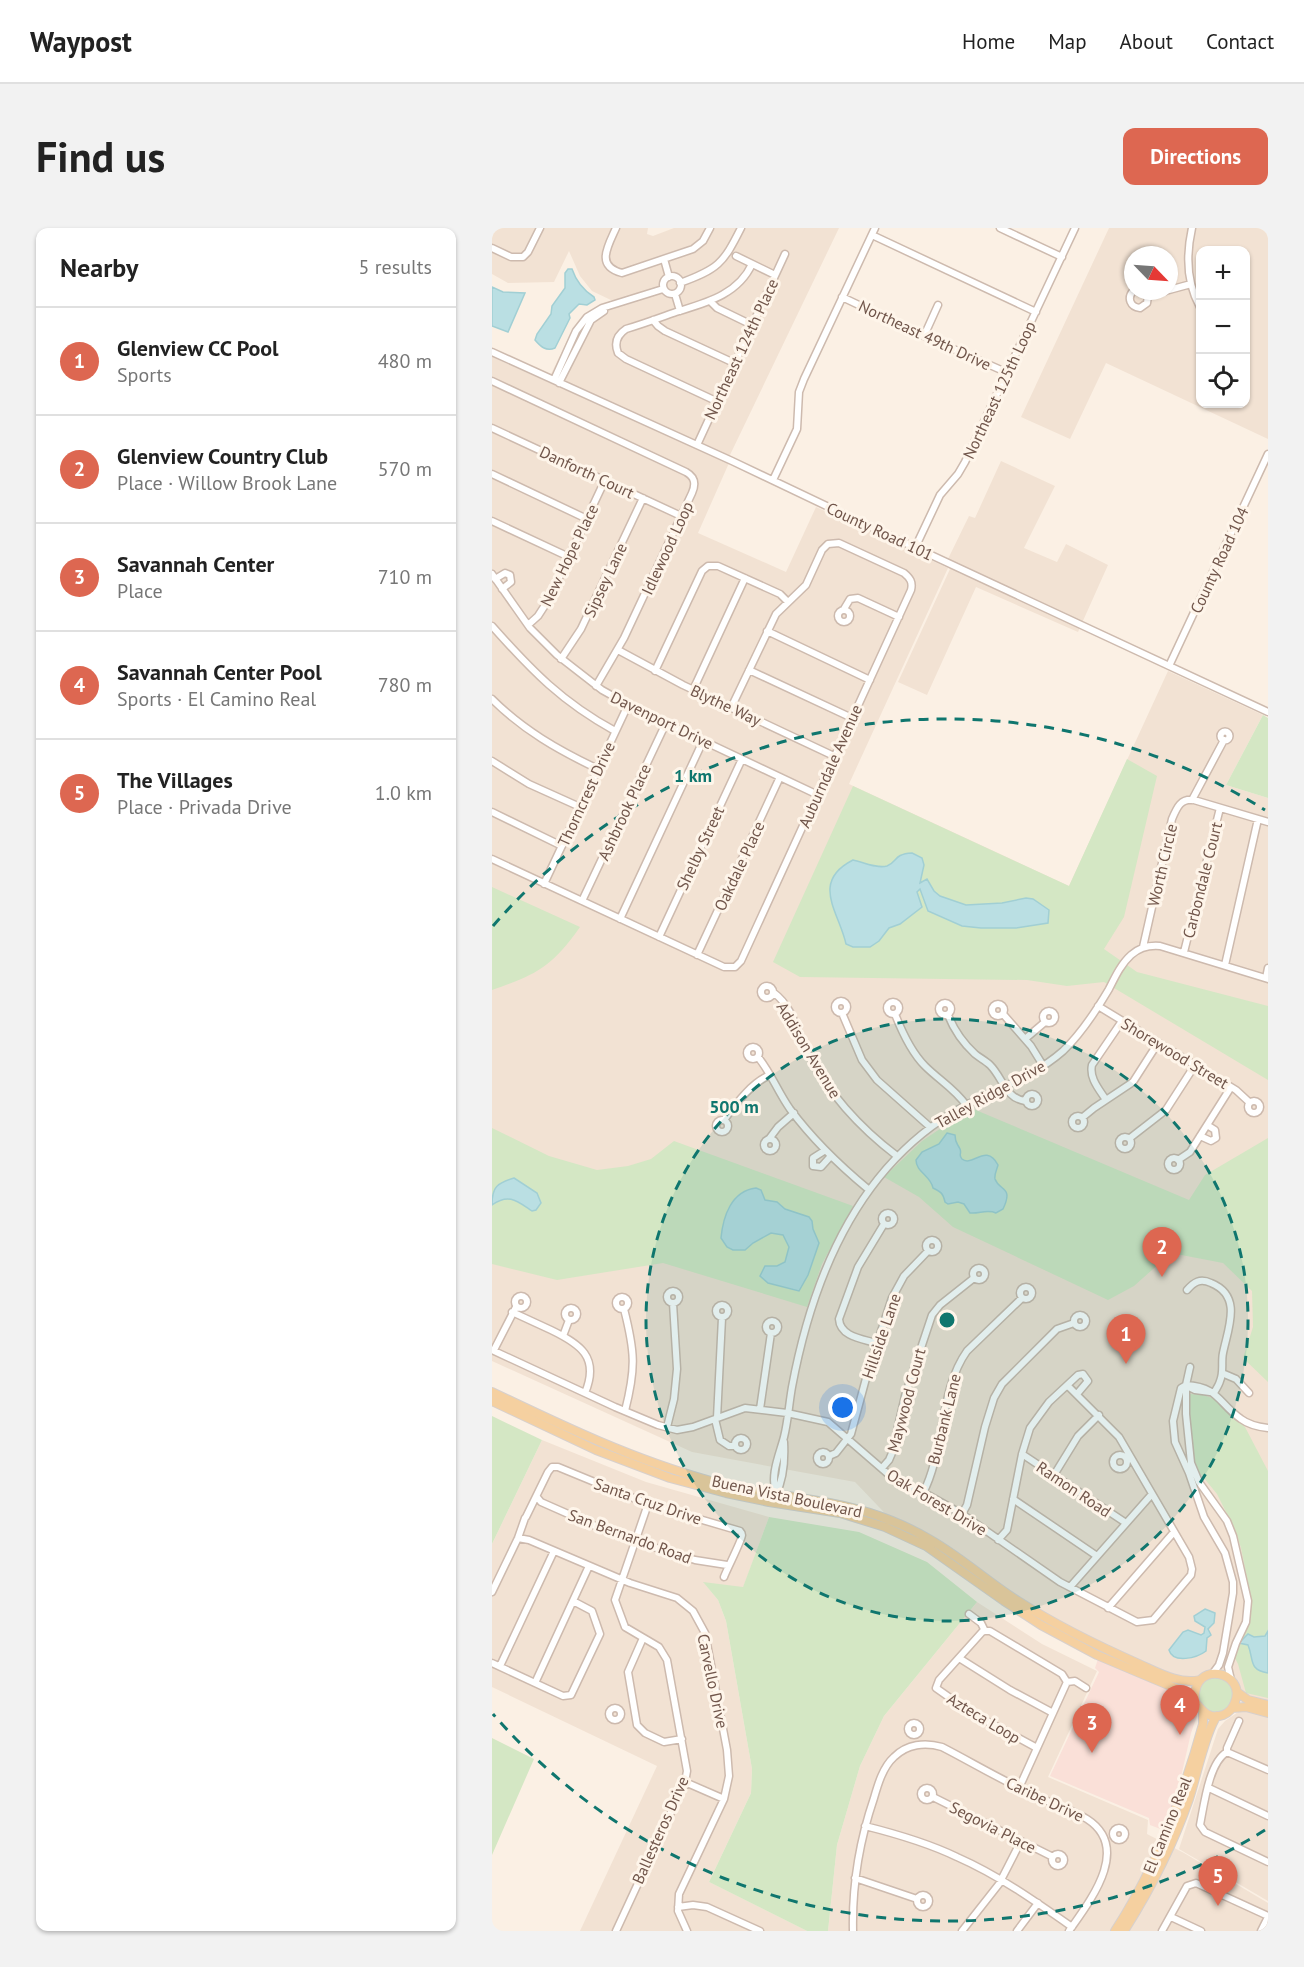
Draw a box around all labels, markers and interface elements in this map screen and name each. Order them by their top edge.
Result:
text: Waypost [30,23,132,60]
text: Home [962,28,1015,55]
text: Map [1048,28,1087,55]
text: About [1120,28,1173,55]
text: Contact [1206,28,1274,55]
button: Directions [1123,128,1268,185]
text: Find us [36,129,165,184]
north arrow [1124,246,1178,300]
map controls [1196,246,1250,408]
button: + [1196,246,1250,300]
text: Nearby [60,251,138,284]
text: 5 results [359,254,432,280]
street label: Northeast 124th Place [700,275,782,423]
street label: Northeast 49th Drive [856,296,994,374]
button: − [1196,300,1250,354]
street label: Northeast 125th Loop [958,318,1040,462]
text: Glenview CC Pool [117,334,279,362]
text: 1 [74,348,85,374]
text: 480 m [378,348,432,374]
button: locate [1196,354,1250,408]
text: Sports [117,362,172,388]
street label: Danforth Court [536,441,638,503]
text: Glenview Country Club [117,442,328,470]
text: 2 [74,456,85,482]
text: 570 m [378,456,432,482]
text: Place · Willow Brook Lane [117,470,337,496]
street label: Idlewood Loop [637,498,697,598]
street label: County Road 101 [823,498,937,564]
street label: New Hope Place [536,501,602,609]
street label: County Road 104 [1186,503,1253,617]
street label: Sipsey Lane [579,540,631,620]
text: Savannah Center [117,550,274,578]
text: 3 [74,564,85,590]
text: 710 m [378,564,432,590]
text: Place [117,578,163,604]
text: Savannah Center Pool [117,658,322,686]
text: 4 [74,672,85,698]
text: 780 m [378,672,432,698]
street label: Blythe Way [687,680,765,730]
text: Sports · El Camino Real [117,686,316,712]
street label: Davenport Drive [607,687,717,753]
street label: Auburndale Avenue [794,701,866,831]
street label: Thorncrest Drive [553,738,619,850]
street label: Ashbrook Place [593,761,655,863]
text: 1 km [674,764,712,787]
text: The Villages [117,766,233,794]
text: 5 [74,780,85,806]
text: 1.0 km [375,780,432,806]
text: Place · Privada Drive [117,794,292,820]
street label: Shelby Street [672,802,728,893]
street label: Oakdale Place [710,818,768,914]
street label: Carbondale Court [1178,819,1226,940]
street label: Worth Circle [1143,822,1181,908]
street label: Addison Avenue [772,998,846,1102]
street label: Shorewood Street [1118,1013,1233,1093]
street label: Talley Ridge Drive [931,1056,1049,1132]
text: 500 m [709,1095,759,1118]
pin: 2 [1142,1228,1182,1277]
street label: Hillside Lane [857,1291,905,1381]
centre of rings [937,1310,957,1330]
pin: 1 [1106,1314,1146,1364]
street label: Maywood Court [883,1345,930,1454]
street label: Burbank Lane [923,1371,965,1467]
your location [828,1393,857,1422]
street label: Ramon Road [1033,1457,1115,1521]
street label: Oak Forest Drive [883,1464,991,1540]
street label: Buena Vista Boulevard [710,1470,864,1522]
street label: Santa Cruz Drive [592,1473,704,1529]
street label: San Bernardo Road [566,1504,694,1568]
street label: Carvello Drive [693,1632,733,1730]
pin: 4 [1160,1686,1200,1735]
street label: Azteca Loop [944,1688,1024,1748]
pin: 3 [1072,1704,1112,1753]
street label: Caribe Drive [1003,1772,1087,1826]
street label: Ballesteros Drive [627,1773,693,1887]
street label: El Camino Real [1138,1773,1196,1876]
street label: Segovia Place [947,1797,1039,1857]
pin: 5 [1198,1856,1238,1906]

